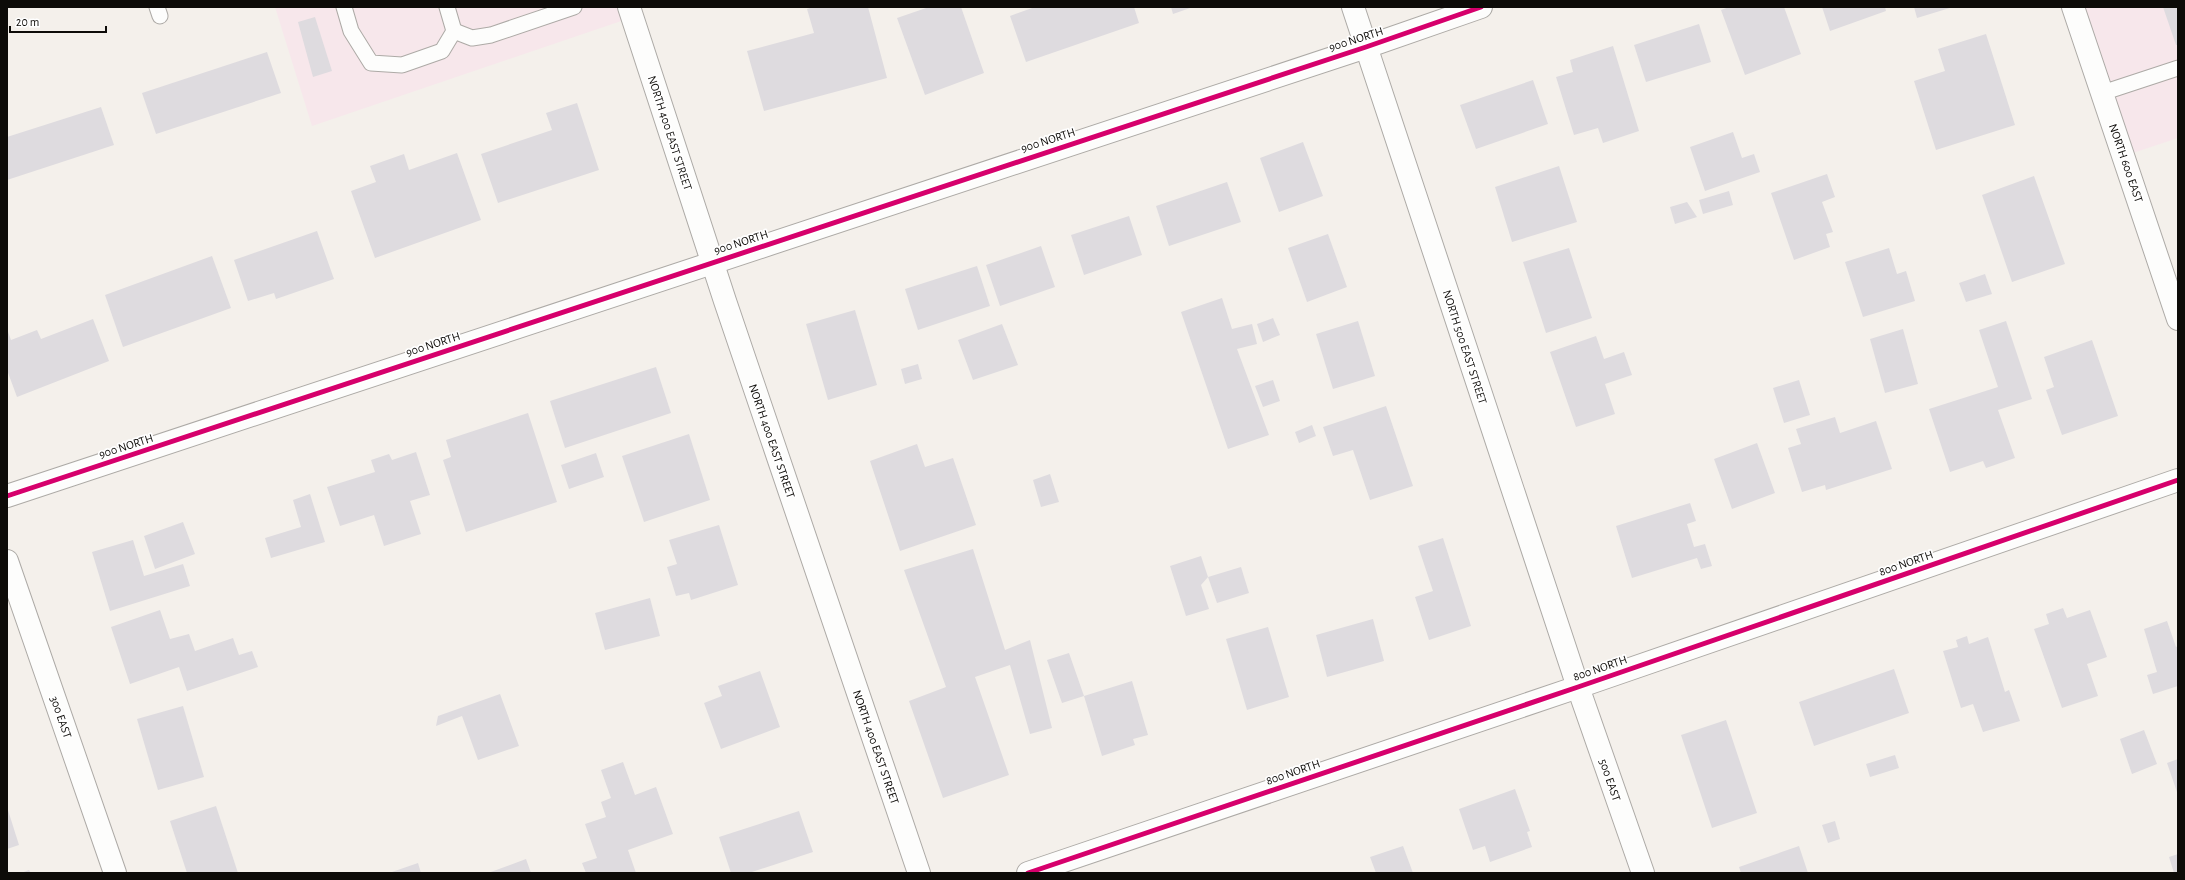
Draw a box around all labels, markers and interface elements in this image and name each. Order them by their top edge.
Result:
scale bar [10,8,106,34]
text: 20 m [16,16,39,28]
street label: 900 NORTH [1327,25,1385,53]
street label: NORTH 400 EAST STREET [646,74,694,192]
street label: NORTH 600 EAST [2107,122,2145,204]
street label: 900 NORTH [1019,126,1077,154]
street label: 900 NORTH [712,228,770,256]
street label: NORTH 500 EAST STREET [1441,289,1489,406]
street label: 900 NORTH [404,330,462,358]
street label: NORTH 400 EAST STREET [747,382,797,500]
street label: 900 NORTH [97,432,155,460]
street label: 800 NORTH [1877,548,1935,578]
street label: 800 NORTH [1571,653,1629,683]
street label: NORTH 400 EAST STREET [851,688,901,806]
street label: 300 EAST [48,694,74,740]
street label: 800 NORTH [1264,757,1322,787]
street label: 500 EAST [1597,757,1623,803]

